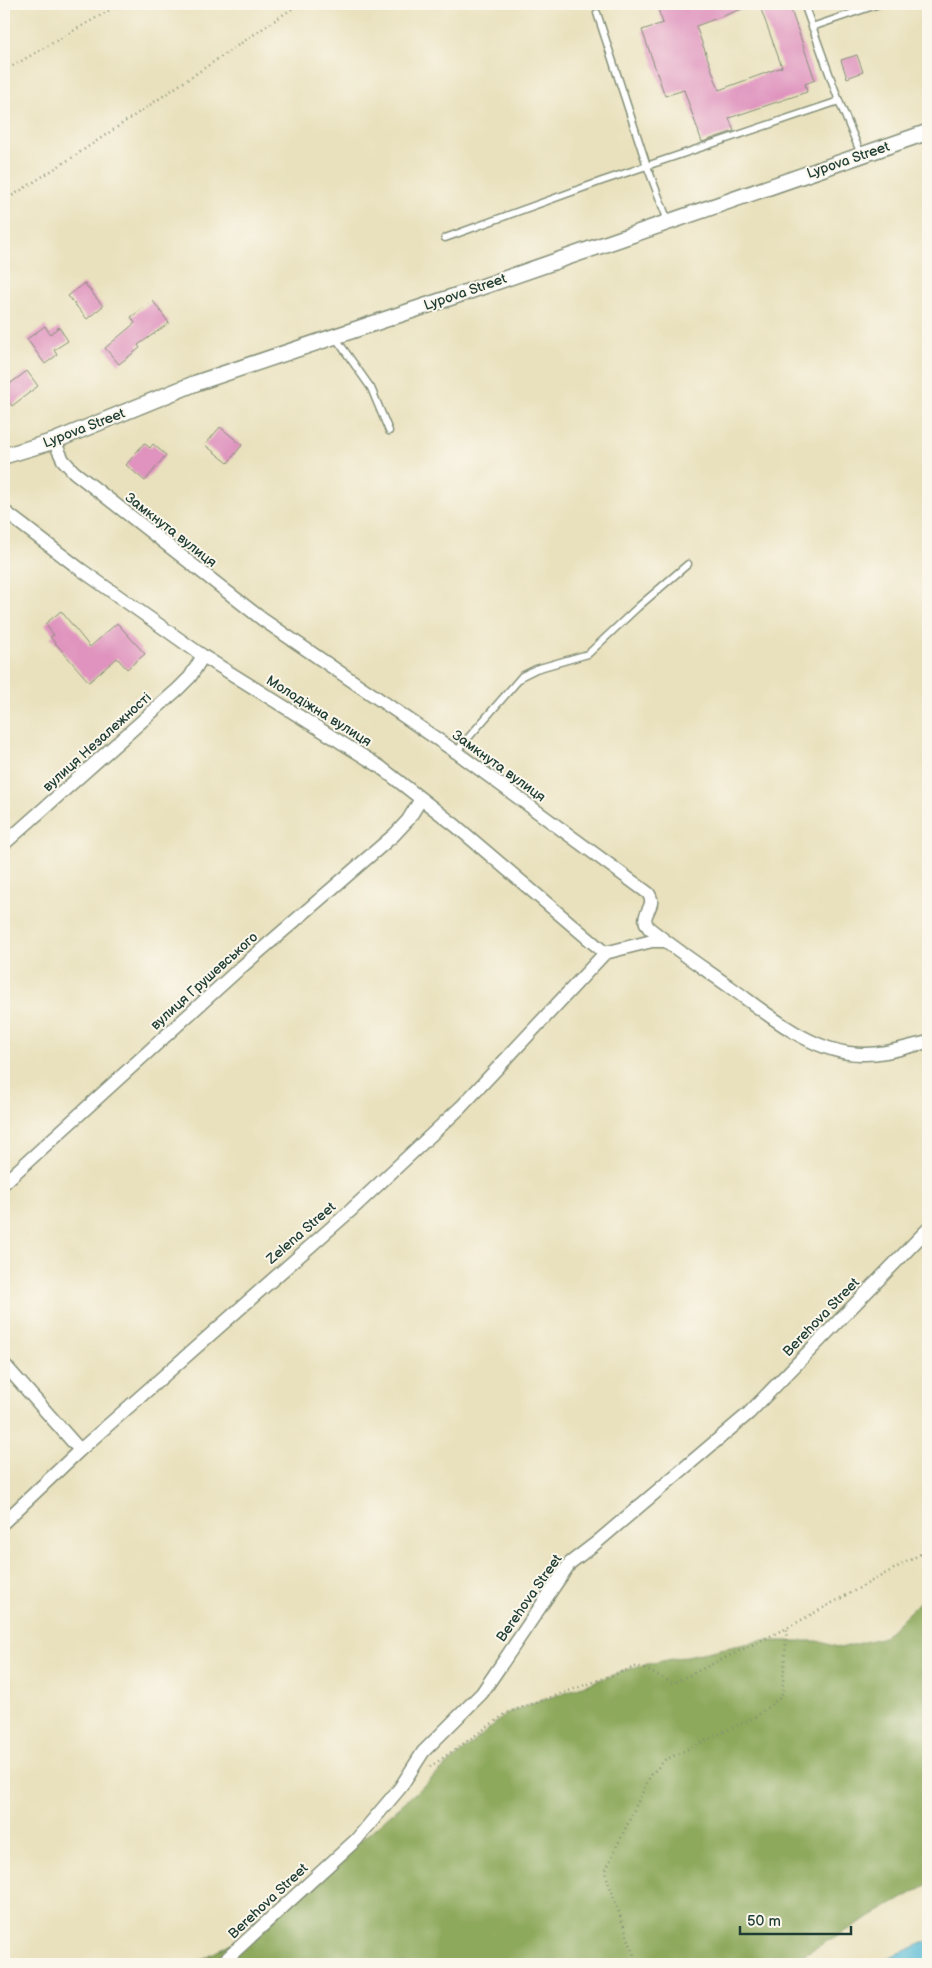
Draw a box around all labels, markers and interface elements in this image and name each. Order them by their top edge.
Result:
street label: Lypova Street [804,138,892,182]
street label: Lypova Street [421,270,509,314]
street label: Lypova Street [41,404,128,451]
street label: Замкнута вулиця [122,489,220,571]
street label: Молодіжна вулиця [263,672,375,750]
street label: вулиця Незалежності [39,689,155,795]
street label: Замкнута вулиця [449,726,549,806]
street label: вулиця Грушевського [147,928,261,1034]
street label: Zelena Street [262,1198,340,1268]
street label: Berehova Street [779,1274,863,1360]
street label: Berehova Street [492,1550,566,1645]
street label: Berehova Street [225,1859,312,1942]
scale bar [740,1903,851,1935]
text: 50 m [747,1912,781,1931]

